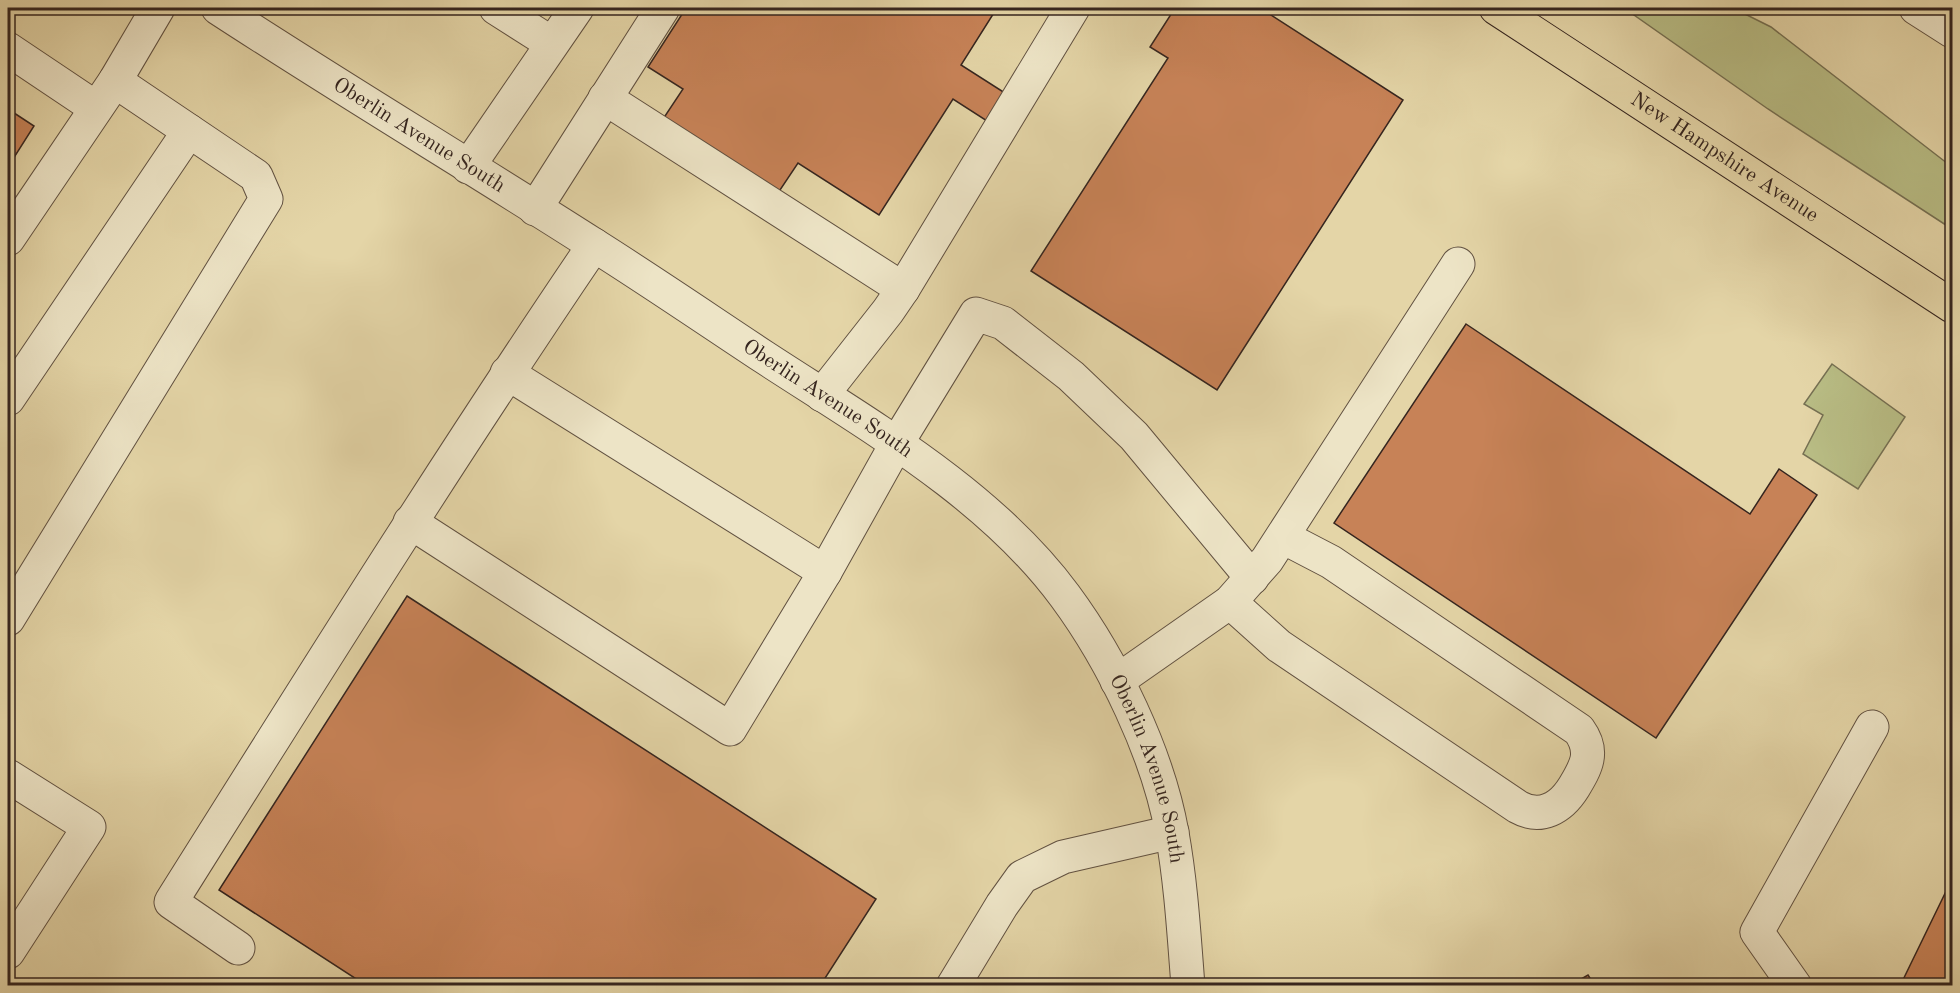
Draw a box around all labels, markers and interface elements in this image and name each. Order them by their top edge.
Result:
street label: Oberlin Avenue South [329,74,509,197]
street label: New Hampshire Avenue [1627,88,1822,226]
street label: Oberlin Avenue South [739,335,916,462]
street label: Oberlin Avenue South [1105,671,1187,865]

